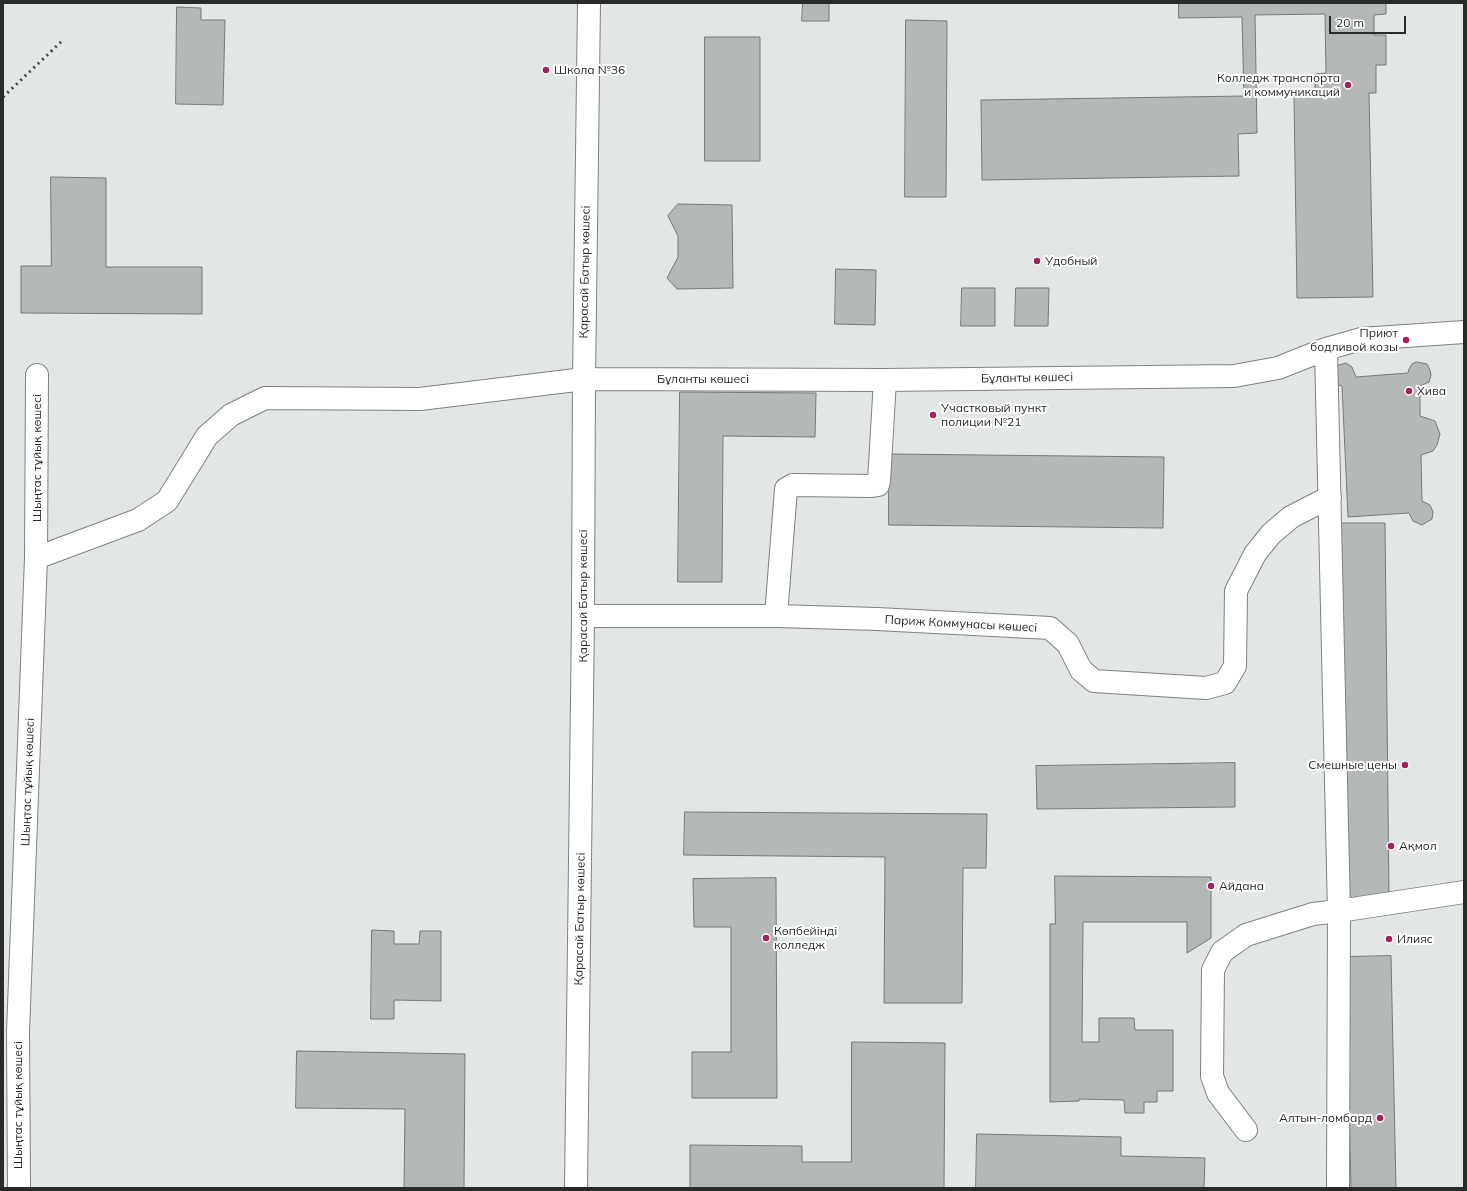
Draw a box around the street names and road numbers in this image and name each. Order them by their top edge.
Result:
street label: Қарасай Батыр көшесі [577,205,593,339]
street label: Бұланты көшесі [981,370,1073,386]
street label: Бұланты көшесі [657,372,749,386]
street label: Шыңтас тұйық көшесі [30,394,44,522]
street label: Қарасай Батыр көшесі [576,529,590,663]
street label: Париж Коммунасы көшесі [884,613,1038,635]
street label: Шыңтас тұйық көшесі [19,718,37,846]
street label: Қарасай Батыр көшесі [572,852,588,986]
street label: Шыңтас тұйық көшесі [11,1041,25,1169]

